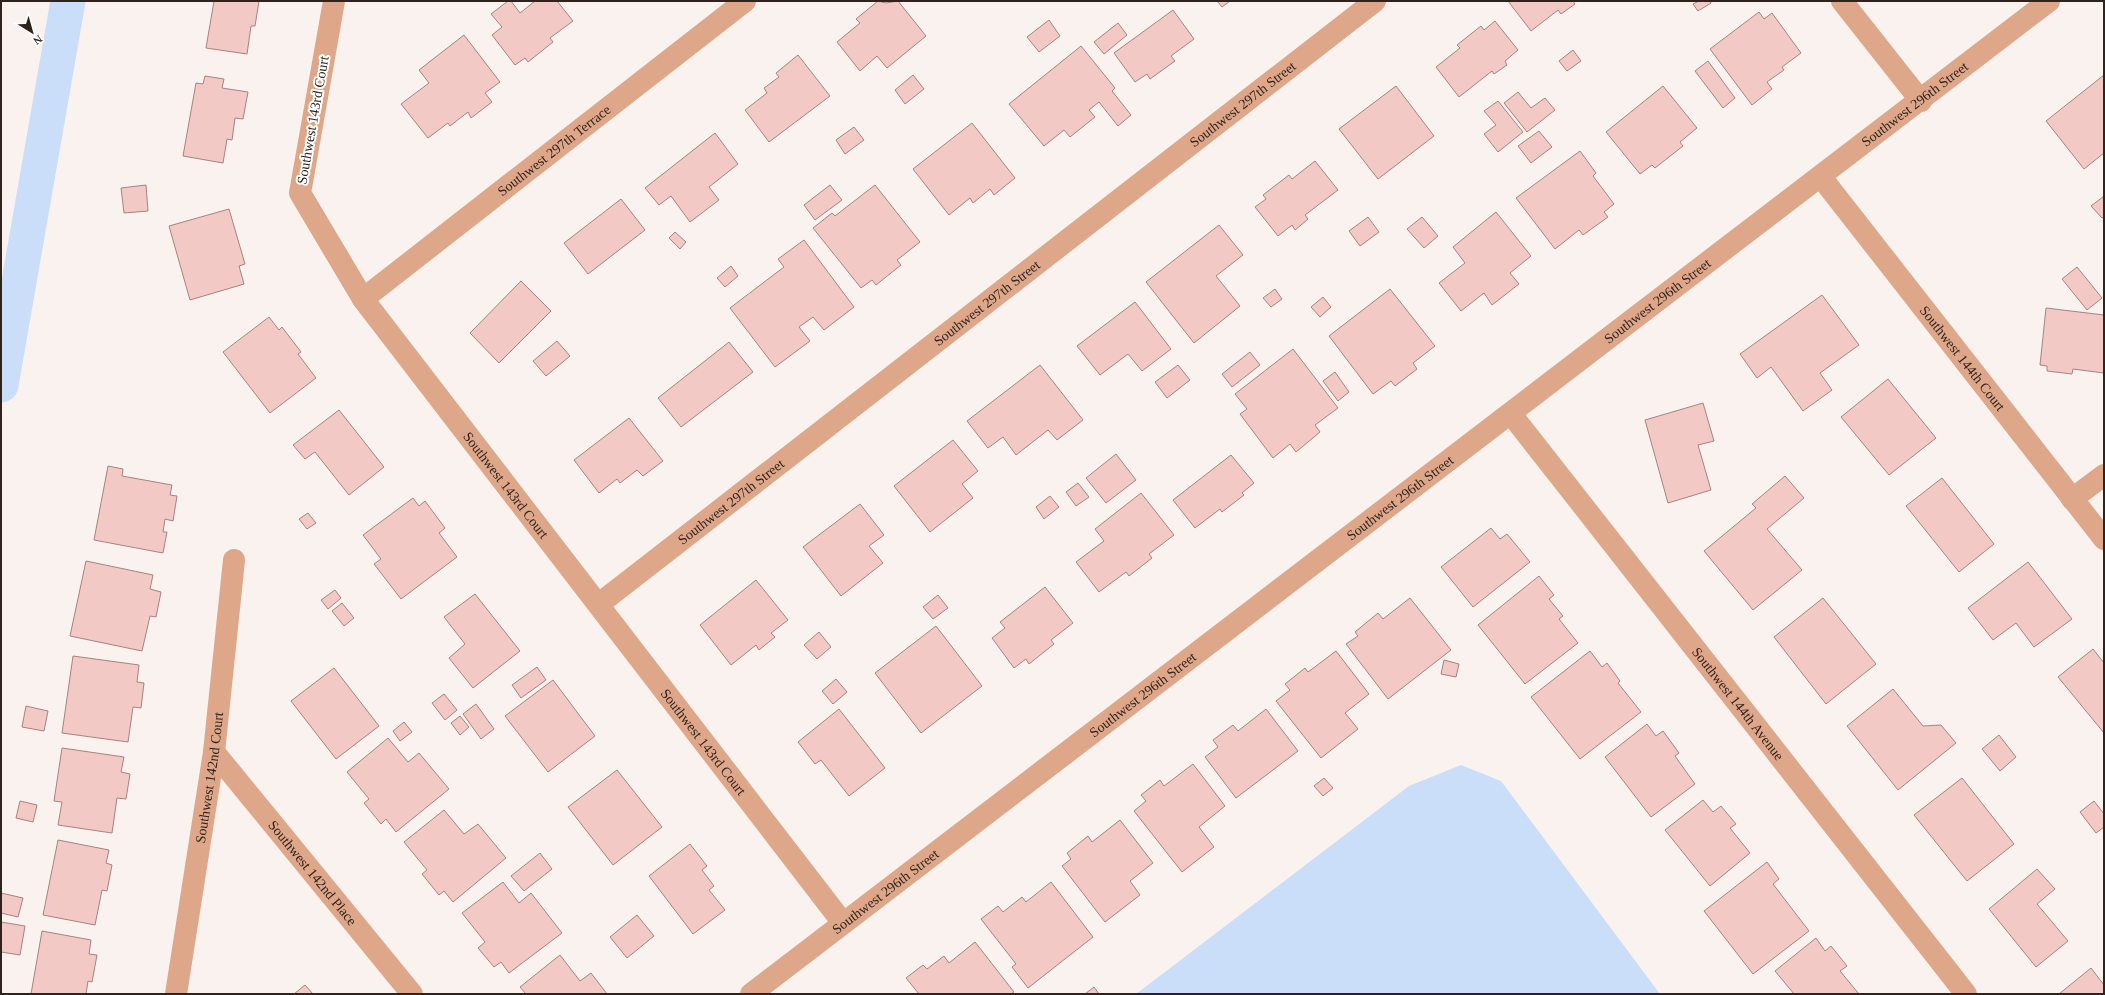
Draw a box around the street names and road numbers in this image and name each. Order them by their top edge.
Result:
street label: Southwest 143rd Court [294,55,332,185]
street label: Southwest 297th Street [1187,58,1299,150]
street label: Southwest 296th Street [1858,58,1971,149]
street label: Southwest 297th Terrace [494,102,613,199]
street label: Southwest 296th Street [1601,255,1713,346]
street label: Southwest 297th Street [931,257,1043,349]
street label: Southwest 144th Court [1917,303,2008,414]
street label: Southwest 143rd Court [461,429,552,541]
street label: Southwest 296th Street [1344,452,1456,543]
street label: Southwest 297th Street [675,456,787,547]
street label: Southwest 144th Avenue [1689,644,1787,763]
street label: Southwest 296th Street [1086,649,1199,740]
street label: Southwest 143rd Court [658,686,749,798]
street label: Southwest 142nd Court [192,711,226,844]
street label: Southwest 142nd Place [266,817,360,928]
street label: Southwest 296th Street [829,846,941,937]

